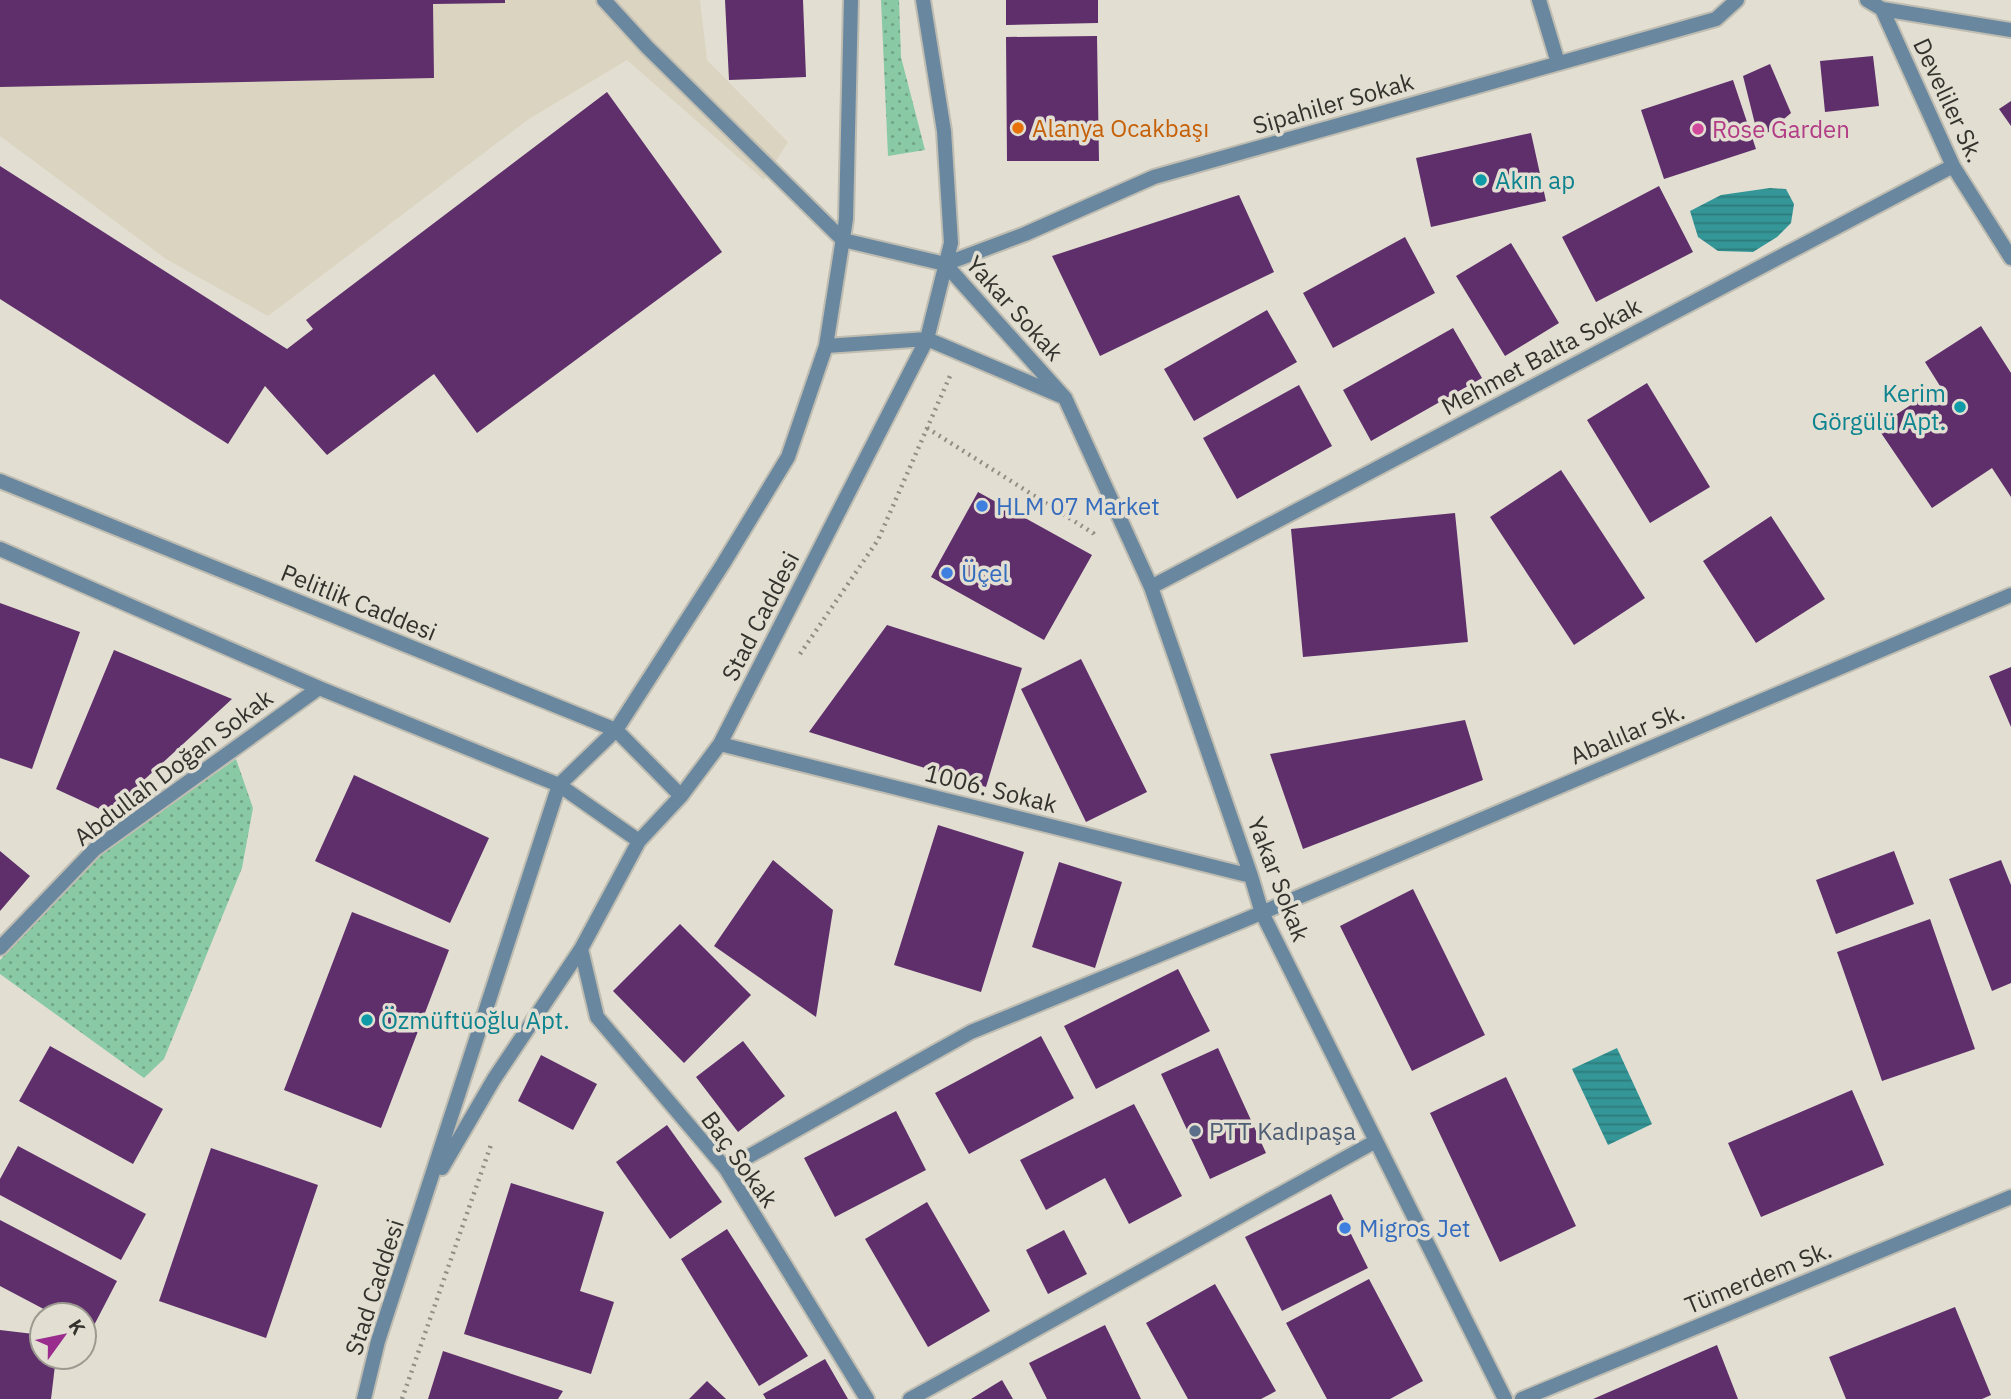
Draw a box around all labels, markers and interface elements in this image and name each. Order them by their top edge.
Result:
street label: Develiler Sk. [1906,33,1992,167]
street label: Sipahiler Sokak [1249,65,1417,141]
place label: Alanya Ocakbaşı [1032,112,1209,144]
place label: Rose Garden [1712,113,1850,145]
marker: Alanya Ocakbaşı [1010,120,1026,136]
marker: Rose Garden [1690,121,1706,137]
place label: Akın ap [1495,164,1575,196]
marker: Akın ap [1473,172,1489,188]
street label: Yakar Sokak [959,249,1071,368]
street label: Mehmet Balta Sokak [1436,290,1647,422]
place label: Kerim Görgülü Apt. [1811,377,1946,437]
marker: Kerim Görgülü Apt. [1952,399,1968,415]
place label: HLM 07 Market [996,490,1160,522]
marker: HLM 07 Market [974,498,990,514]
street label: Stad Caddesi [714,546,806,686]
street label: Pelitlik Caddesi [276,556,442,648]
place label: Üçel [961,557,1009,589]
marker: Üçel [939,565,955,581]
street label: Abdullah Doğan Sokak [67,681,279,852]
street label: Abalılar Sk. [1565,695,1689,771]
street label: 1006. Sokak [922,756,1061,820]
street label: Yakar Sokak [1241,812,1318,946]
place label: Özmüftüoğlu Apt. [381,1004,570,1036]
marker: Özmüftüoğlu Apt. [359,1012,375,1028]
street label: Baç Sokak [694,1104,786,1214]
place label: PTT Kadıpaşa [1209,1115,1356,1147]
marker: PTT Kadıpaşa [1187,1123,1203,1139]
place label: Migros Jet [1359,1212,1470,1244]
street label: Stad Caddesi [337,1215,411,1359]
marker: Migros Jet [1337,1220,1353,1236]
street label: Tümerdem Sk. [1680,1233,1836,1321]
north arrow [28,1301,98,1371]
text: K [64,1315,91,1339]

